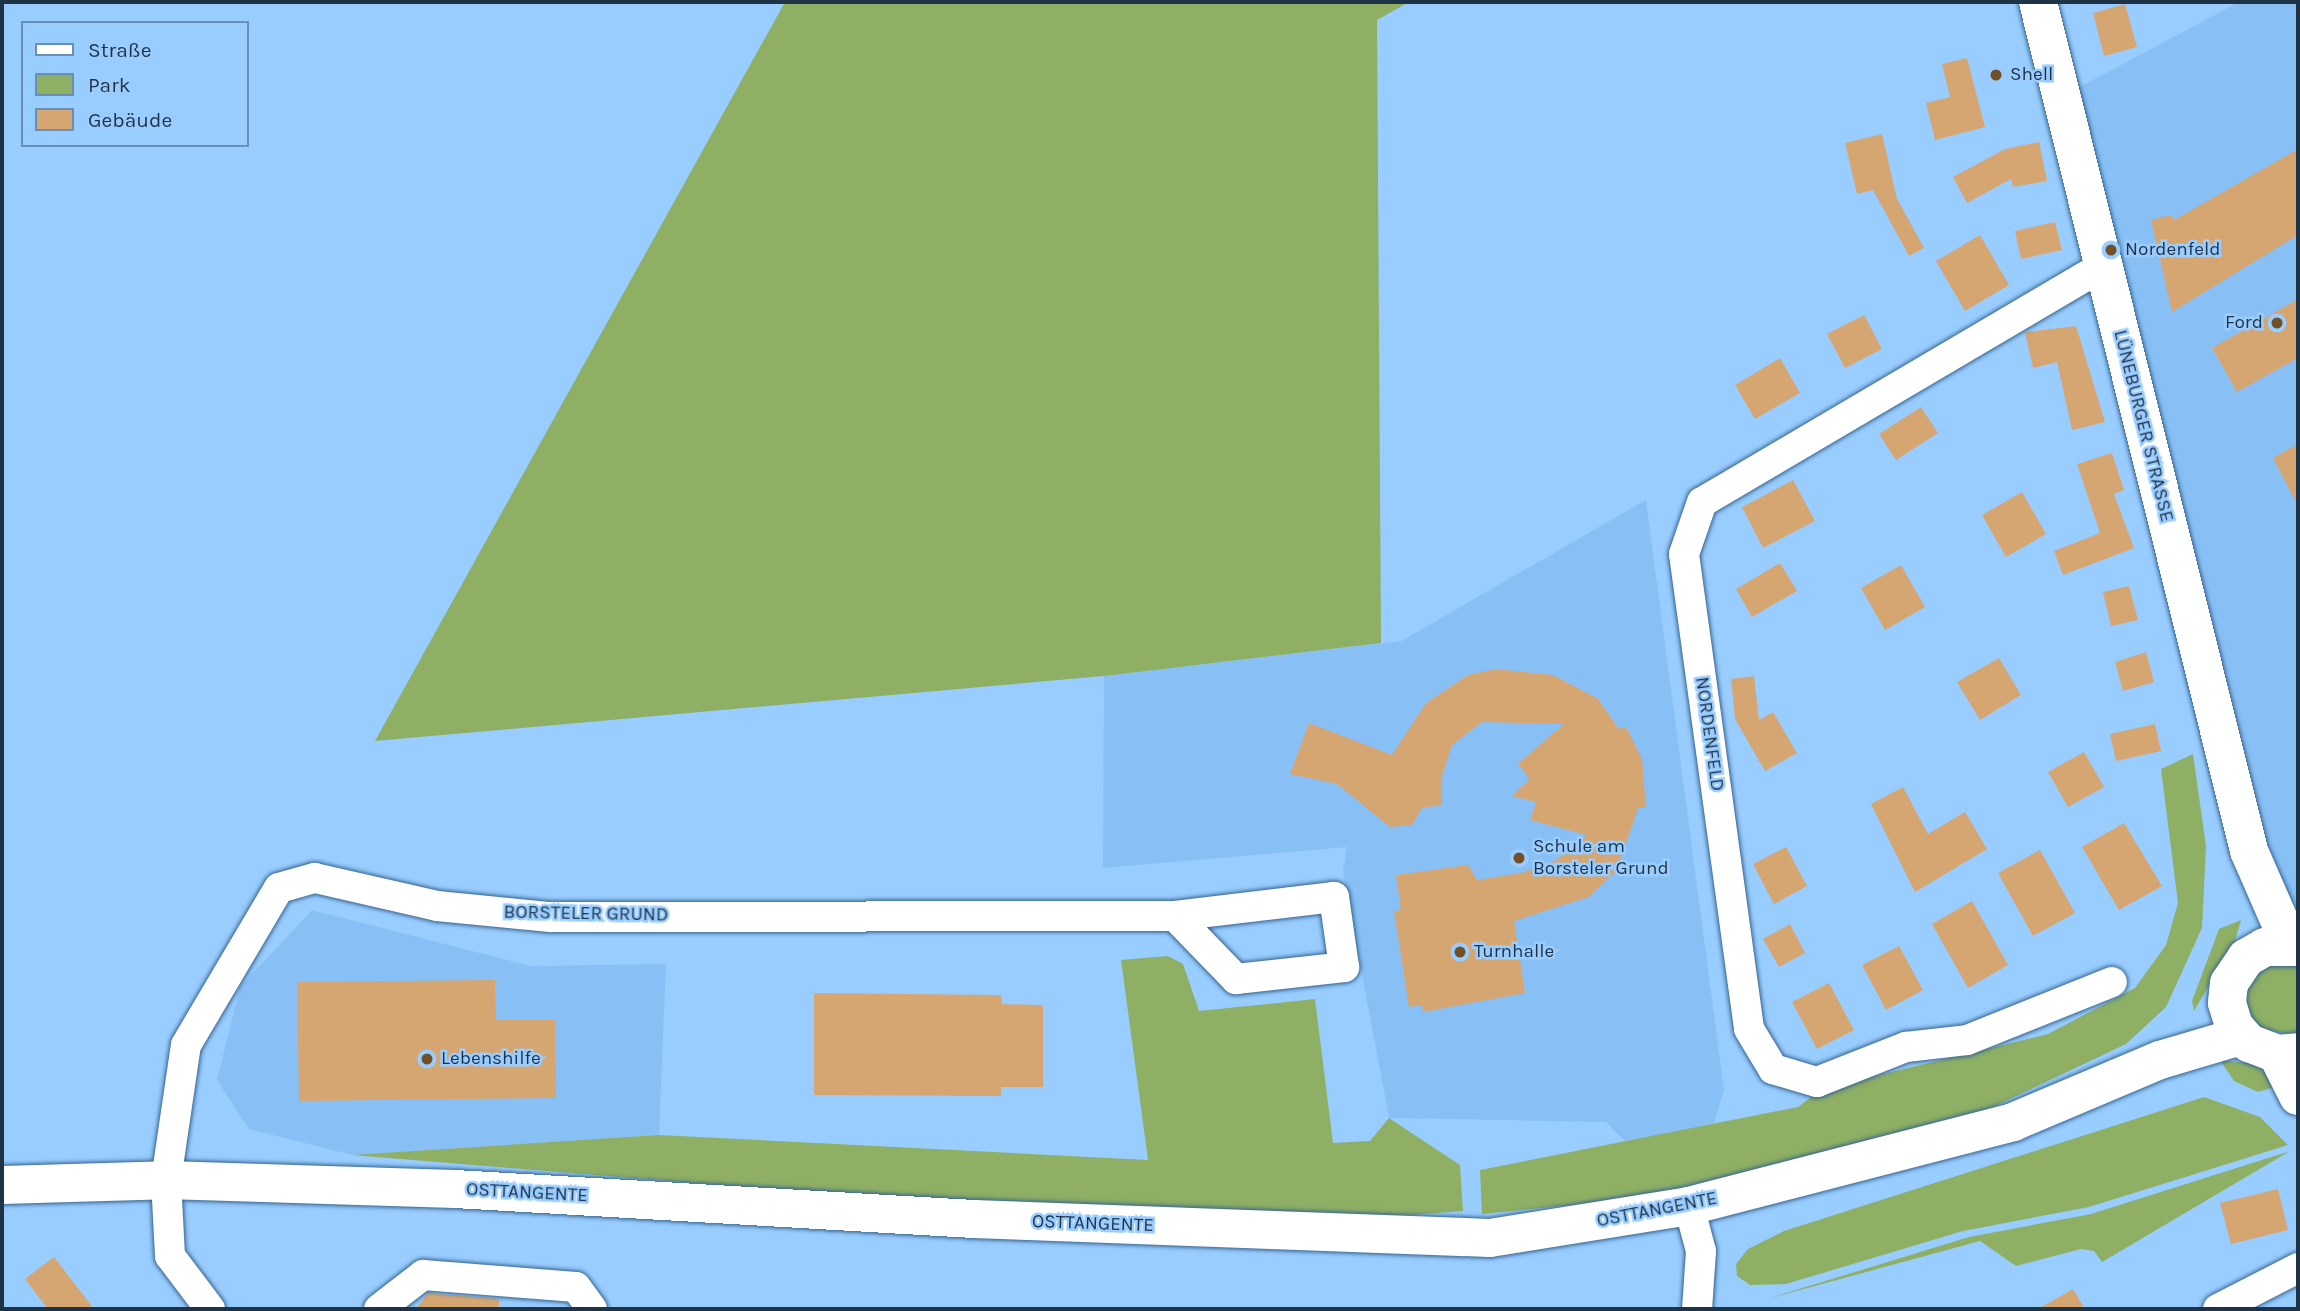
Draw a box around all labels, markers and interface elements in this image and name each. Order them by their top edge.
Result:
legend [21,21,248,147]
text: Straße [88,38,151,62]
place label: Shell [2010,64,2053,86]
marker: Shell [1988,67,2004,83]
text: Park [88,73,131,97]
text: Gebäude [88,108,172,132]
place label: Nordenfeld [2125,239,2221,261]
marker: Nordenfeld [2103,242,2119,258]
place label: Ford [2225,312,2263,334]
marker: Ford [2269,315,2285,331]
street label: LÜNEBURGER STRASSE [2108,328,2178,524]
street label: NORDENFELD [1690,675,1728,793]
place label: Schule am Borsteler Grund [1533,836,1669,880]
marker: Schule am Borsteler Grund [1511,850,1527,866]
street label: BORSTELER GRUND [503,901,669,927]
place label: Turnhalle [1474,941,1554,963]
marker: Turnhalle [1452,944,1468,960]
place label: Lebenshilfe [441,1048,541,1070]
marker: Lebenshilfe [419,1051,435,1067]
street label: OSTTANGENTE [465,1178,589,1208]
street label: OSTTANGENTE [1595,1187,1719,1233]
street label: OSTTANGENTE [1032,1210,1154,1238]

